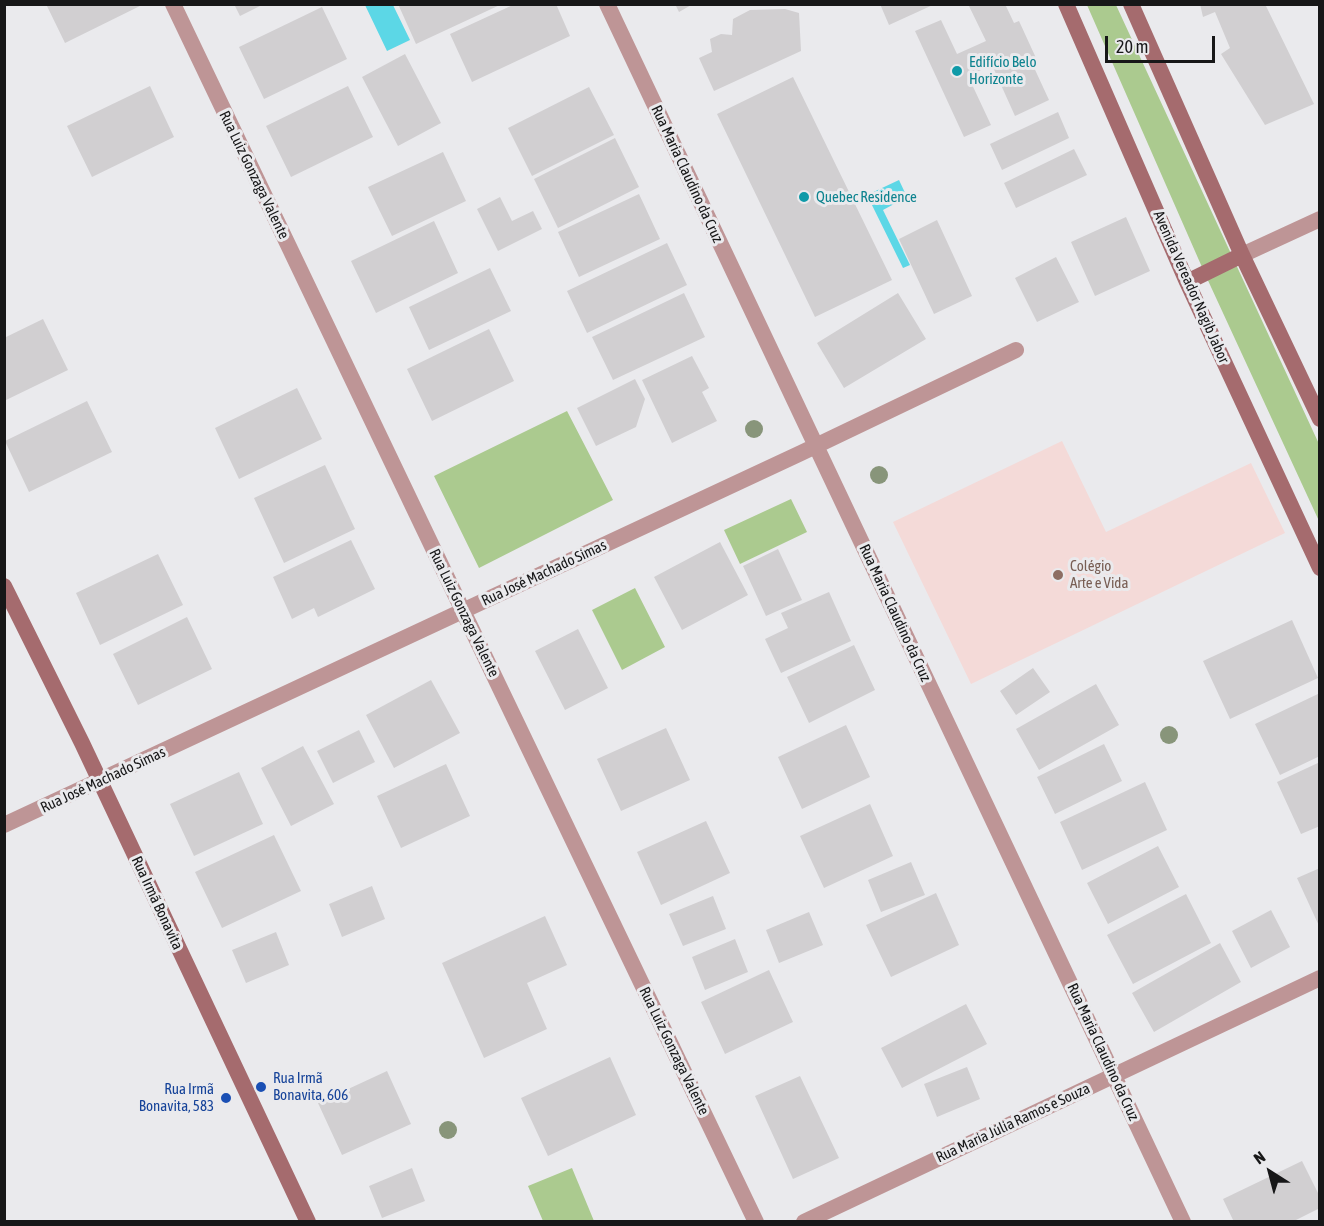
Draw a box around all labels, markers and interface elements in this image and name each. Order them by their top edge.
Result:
scale bar [1108,24,1218,62]
text: 20 m [1116,36,1148,57]
place label: Edifício Belo Horizonte [969,53,1036,88]
marker: Edifício Belo Horizonte [950,64,964,78]
street label: Rua Maria Claudino da Cruz [647,102,727,246]
street label: Rua Luiz Gonzaga Valente [215,108,293,242]
place label: Quebec Residence [816,188,917,206]
marker: Quebec Residence [797,190,811,204]
street label: Avenida Vereador Nagib Jabor [1149,208,1233,366]
street label: Rua José Machado Simas [479,536,609,610]
street label: Rua Maria Claudino da Cruz [855,541,935,685]
street label: Rua Luiz Gonzaga Valente [425,546,503,680]
place label: Colégio Arte e Vida [1070,557,1128,592]
marker: Colégio Arte e Vida [1051,568,1065,582]
street label: Rua José Machado Simas [38,743,168,817]
street label: Rua Irmã Bonavita [127,853,187,953]
street label: Rua Maria Claudino da Cruz [1063,980,1143,1124]
street label: Rua Luiz Gonzaga Valente [635,984,713,1118]
place label: Rua Irmã Bonavita, 606 [273,1069,348,1104]
street label: Rua Maria Júlia Ramos e Souza [933,1079,1093,1167]
place label: Rua Irmã Bonavita, 583 [139,1080,214,1115]
marker: Rua Irmã Bonavita, 606 [254,1080,268,1094]
marker: Rua Irmã Bonavita, 583 [219,1091,233,1105]
north arrow [1240,1142,1300,1202]
text: N [1250,1147,1269,1168]

